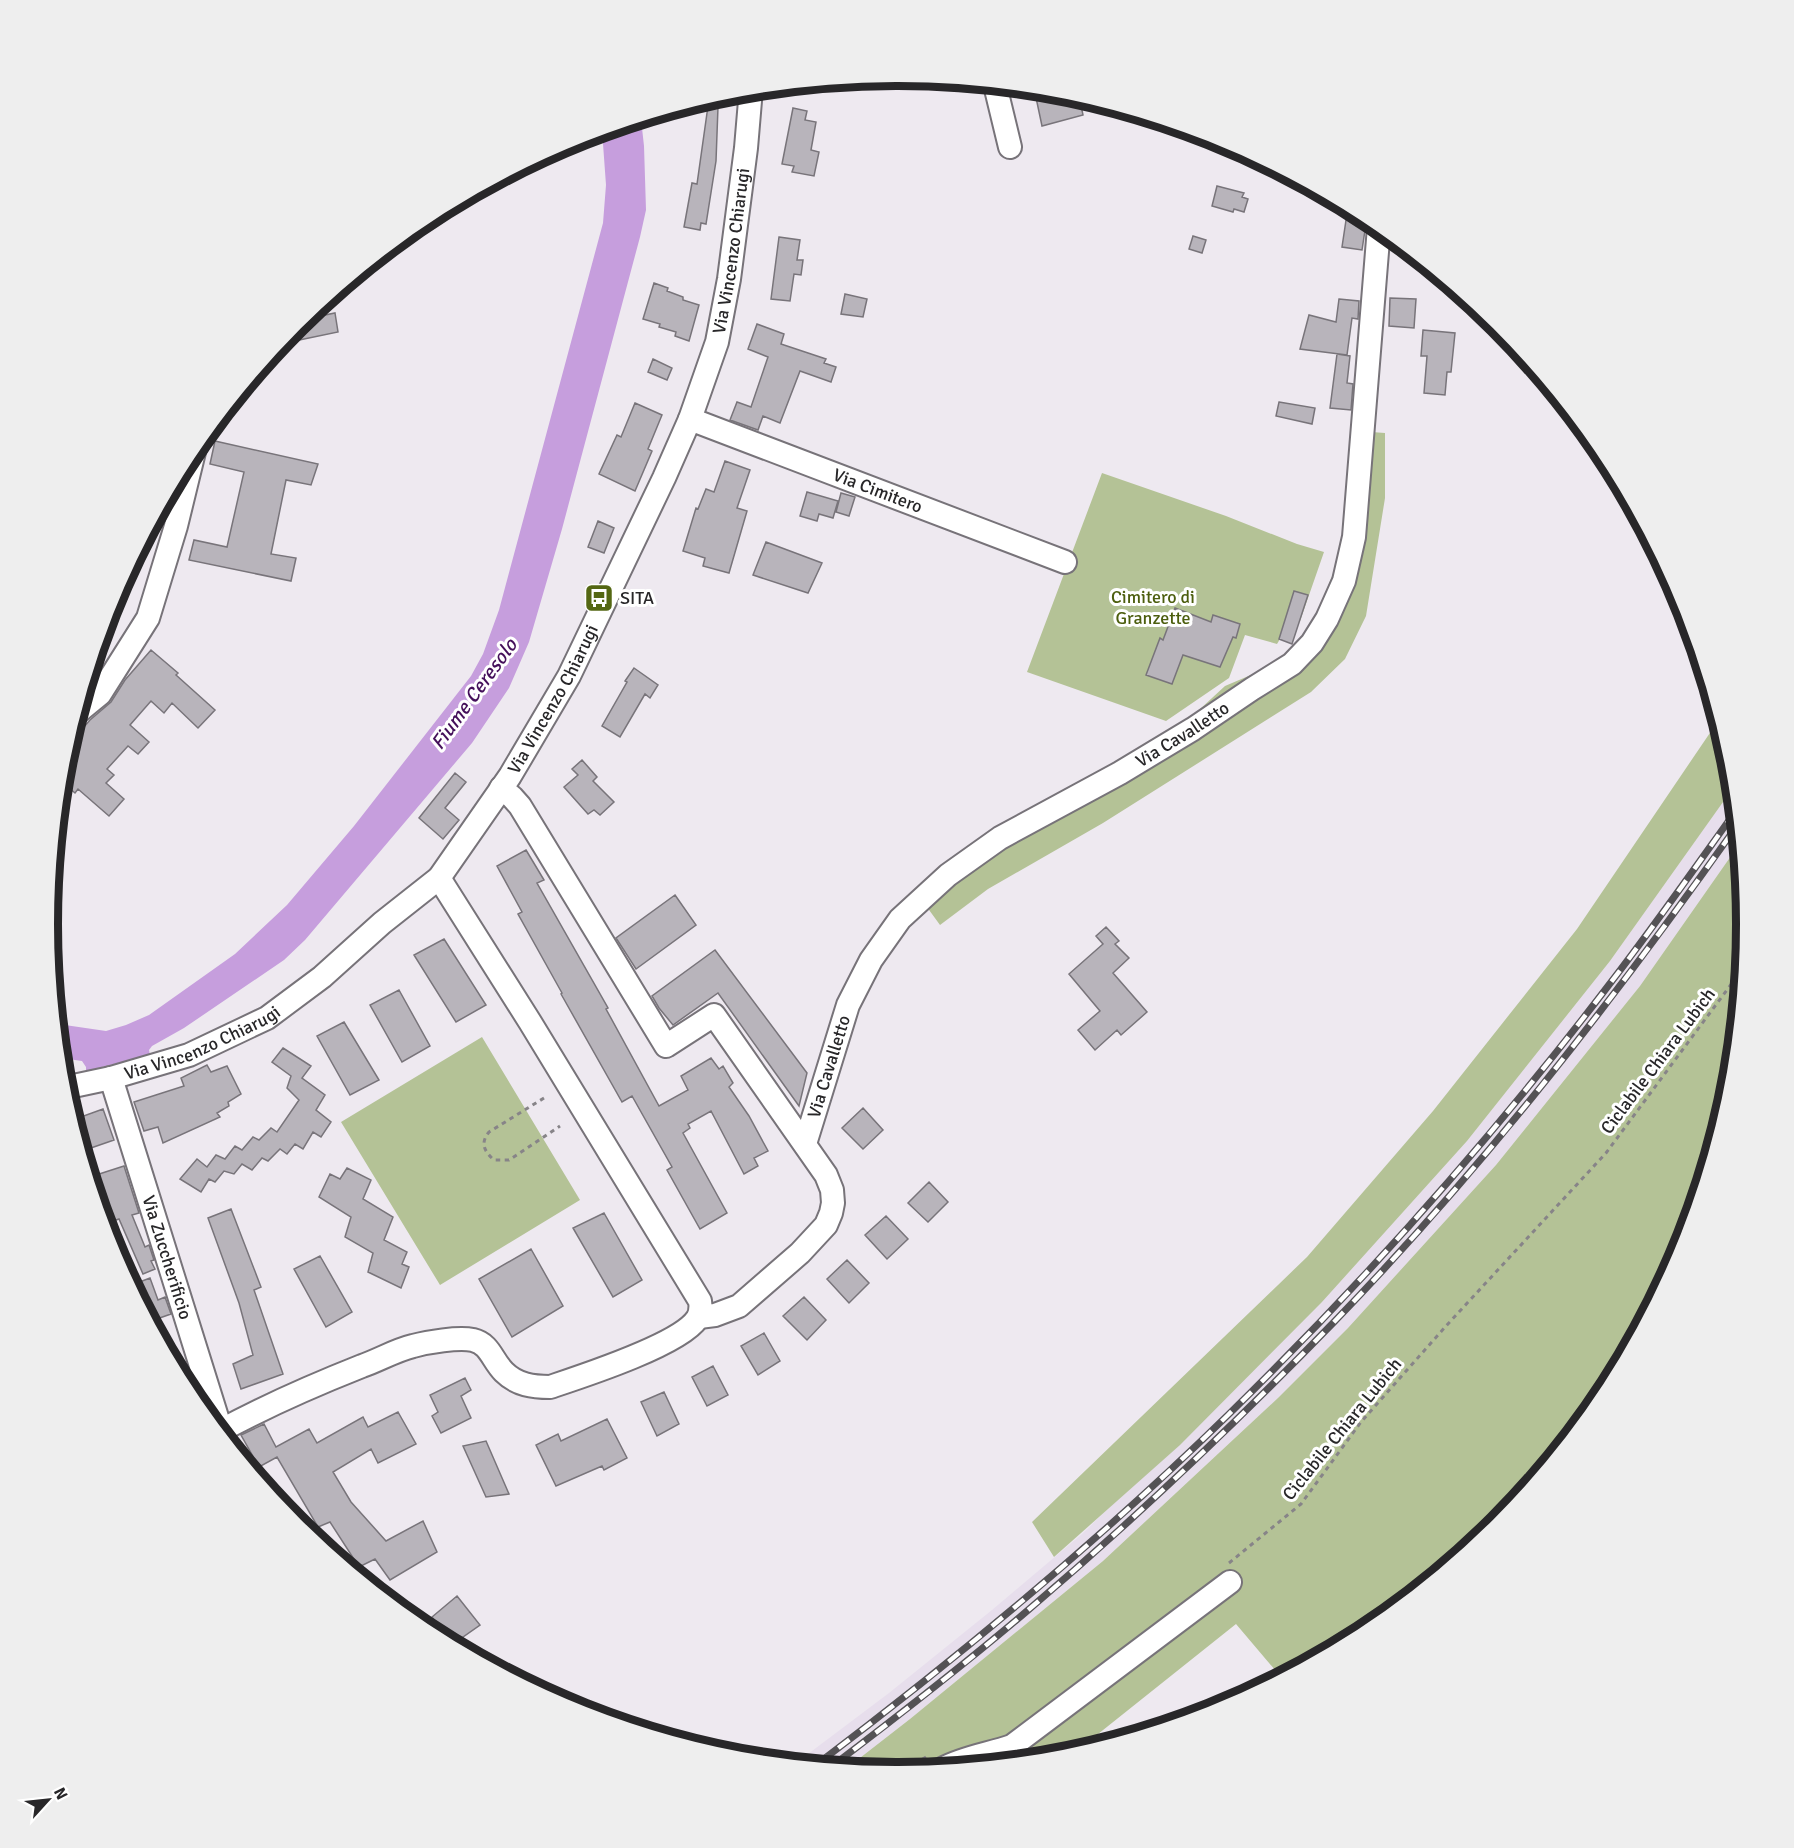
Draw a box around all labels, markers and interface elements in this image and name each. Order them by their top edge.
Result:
street label: Via Vincenzo Chiarugi [708,167,754,336]
street label: Via Cimitero [830,464,926,518]
bus stop icon: SITA [583,582,615,614]
park label: Cimitero di Granzette [1111,586,1195,629]
place label: SITA [620,587,654,609]
street label: Via Vincenzo Chiarugi [503,621,603,778]
water label: Fiume Ceresolo [425,632,524,754]
street label: Via Cavalletto [1132,697,1233,772]
street label: Ciclabile Chiara Lubich [1596,984,1720,1138]
street label: Via Vincenzo Chiarugi [122,1001,285,1085]
street label: Via Cavalletto [803,1013,855,1121]
street label: Via Zuccherificio [137,1193,197,1322]
street label: Ciclabile Chiara Lubich [1278,1353,1406,1505]
north arrow [18,1770,78,1830]
text: N [49,1784,72,1803]

